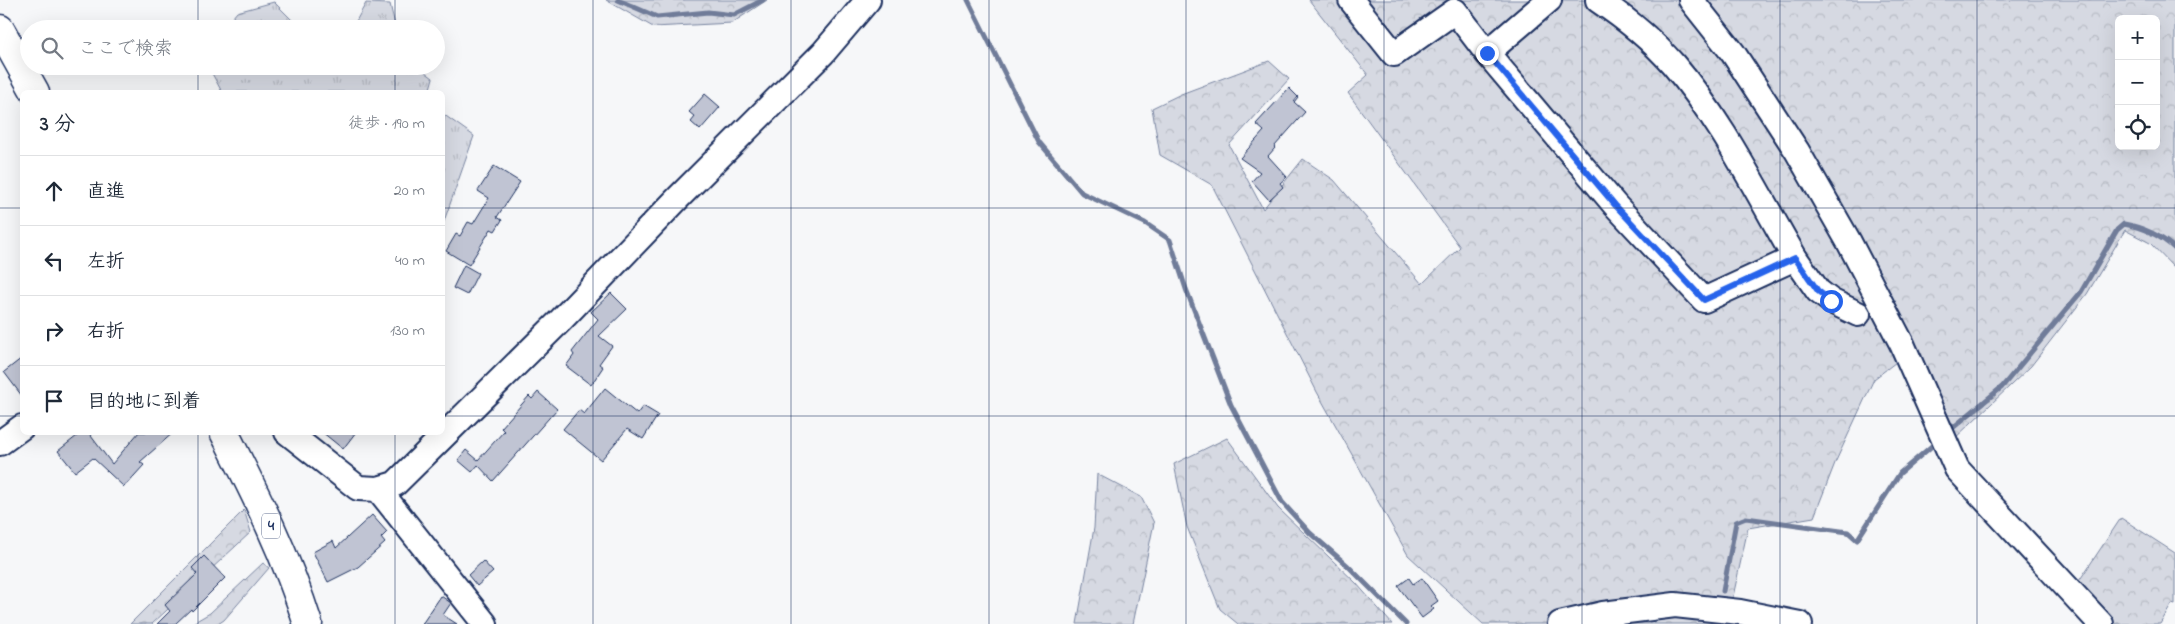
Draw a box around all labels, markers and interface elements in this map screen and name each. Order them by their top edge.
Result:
map controls [2115,15,2160,150]
button: + [2115,15,2160,60]
search box [20,20,445,75]
icon: search [38,34,66,62]
text: ここで検索 [78,36,173,63]
route end [1476,42,1499,65]
button: − [2115,60,2160,105]
button: locate [2115,105,2160,150]
text: 3 分 [40,110,75,140]
text: 徒歩 · 190 m [348,112,425,136]
icon: ahead [40,177,68,205]
text: 直進 [87,179,125,206]
text: 20 m [394,179,425,203]
icon: left [40,247,68,275]
text: 左折 [87,249,125,276]
text: 40 m [395,249,425,273]
route start [1820,290,1843,313]
icon: right [40,317,68,345]
text: 右折 [87,319,125,346]
text: 130 m [390,319,425,343]
icon: arrive [40,387,68,415]
text: 目的地に到着 [87,389,201,416]
road number: 4 [262,514,280,538]

